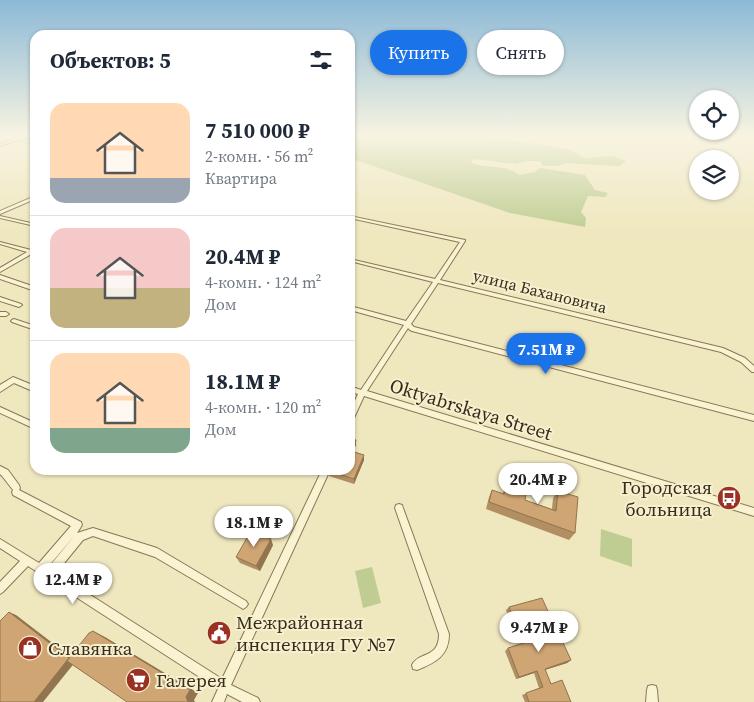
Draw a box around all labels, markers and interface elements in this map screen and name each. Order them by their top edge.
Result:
chip: Купить [370,30,467,75]
chip: Снять [477,30,564,75]
text: Объектов: 5 [50,46,171,75]
icon: filters [307,46,335,74]
map controls [689,90,739,200]
button: locate [689,90,739,140]
text: 7 510 000 ₽ [205,116,310,145]
icon: home [90,123,150,183]
text: 2-комн. · 56 m² [205,145,313,167]
button: layers [689,150,739,200]
text: Квартира [205,167,277,189]
text: 20.4M ₽ [205,242,280,271]
icon: home [90,248,150,308]
street label: улица Бахановича [471,264,610,318]
text: 4-комн. · 124 m² [205,271,321,293]
text: Дом [205,293,237,315]
pin: 7.51M ₽ [500,332,592,375]
text: 7.51M ₽ [517,338,575,360]
text: 18.1M ₽ [205,367,280,396]
street label: Oktyabrskaya Street [387,372,556,446]
icon: home [90,373,150,433]
text: 4-комн. · 120 m² [205,396,321,418]
text: Дом [205,418,237,440]
pin: 20.4M ₽ [492,462,584,505]
text: 20.4M ₽ [509,468,567,490]
place label: Городская больница [621,474,712,522]
bus stop icon: Городская больница [716,485,742,511]
pin: 18.1M ₽ [208,506,300,548]
text: 18.1M ₽ [225,511,283,533]
pin: 12.4M ₽ [27,562,119,605]
text: 12.4M ₽ [44,568,102,590]
place label: Межрайонная инспекция ГУ №7 [236,609,396,657]
pin: 9.47M ₽ [493,610,585,653]
text: 9.47M ₽ [510,616,568,638]
public building icon: Межрайонная инспекция ГУ №7 [206,620,232,646]
shop icon: Славянка [17,635,43,661]
place label: Славянка [48,635,133,661]
supermarket icon: Галерея [125,667,151,693]
place label: Галерея [156,667,227,693]

